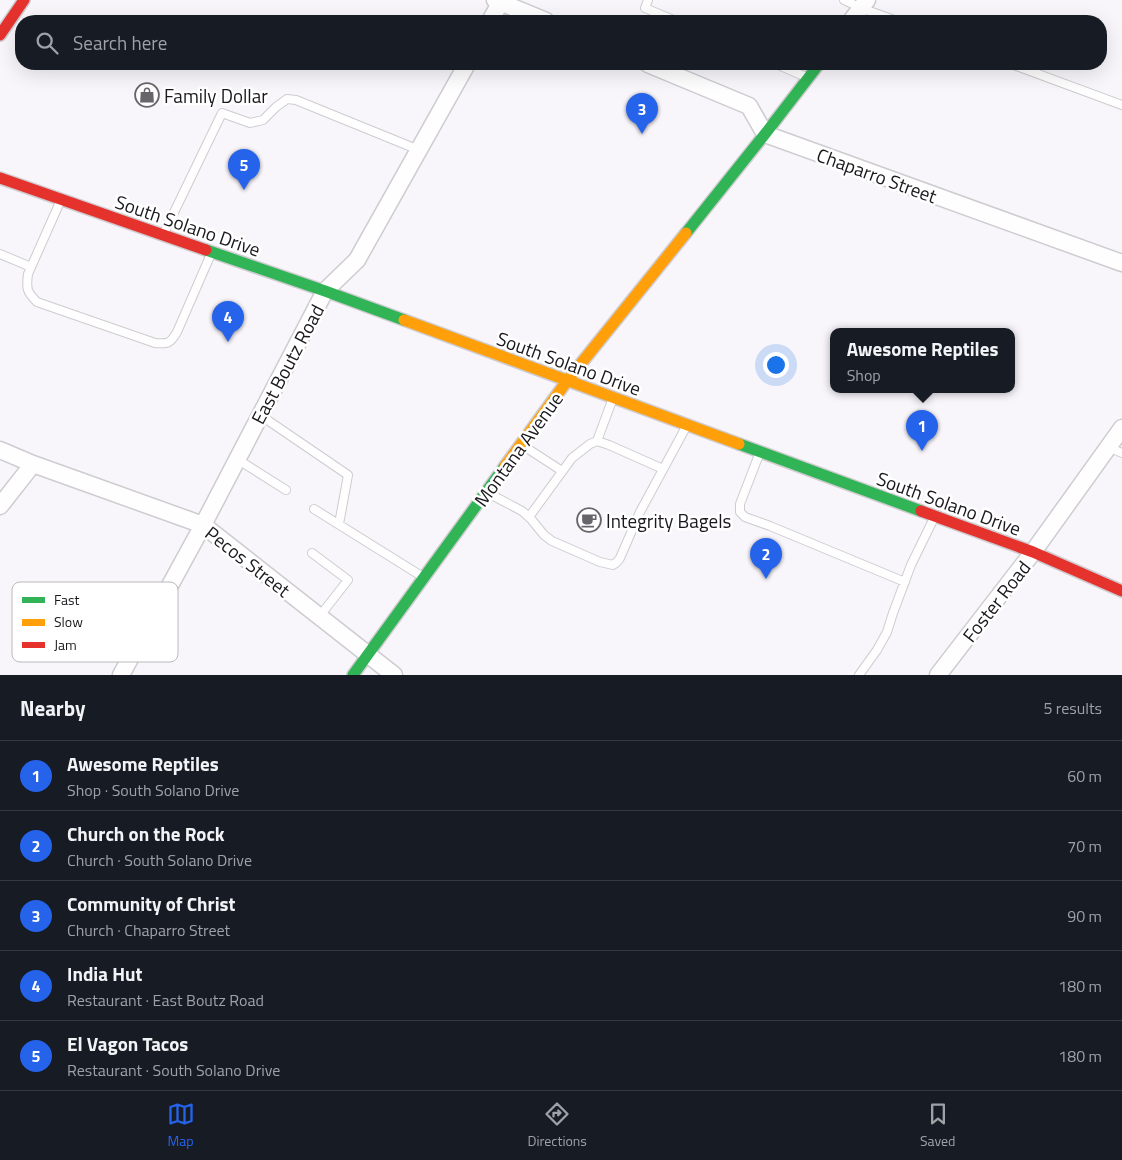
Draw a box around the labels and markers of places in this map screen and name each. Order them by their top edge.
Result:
place label: Family Dollar [164,81,268,110]
shop icon: Family Dollar [134,82,160,108]
pin: 3 [626,93,658,134]
pin: 5 [228,149,260,190]
pin: 4 [212,301,244,342]
pin: 1 [906,410,938,451]
place label: Integrity Bagels [606,506,732,535]
cafe icon: Integrity Bagels [576,507,602,533]
pin: 2 [750,538,782,579]

